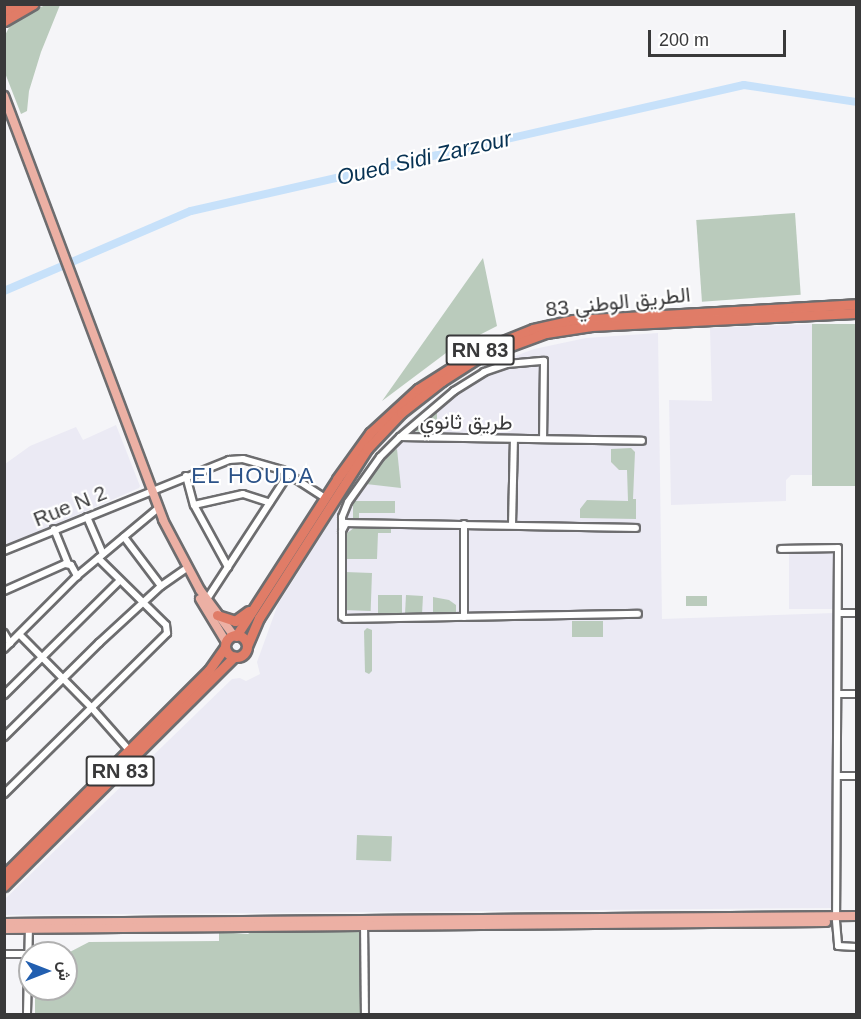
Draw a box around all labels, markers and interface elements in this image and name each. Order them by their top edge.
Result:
scale bar [651,18,789,56]
text: 200 m [659,30,709,50]
water label: Oued Sidi Zarzour [334,125,514,191]
street label: الطريق الوطني 83 [544,282,692,322]
road number: RN 83 [446,333,514,367]
street label: طريق ثانوي [419,409,513,435]
district label: EL HOUDA [191,463,315,489]
street label: Rue N 2 [30,480,110,532]
road number: RN 83 [86,754,154,788]
north arrow [18,941,78,1001]
text: ش [56,961,73,981]

